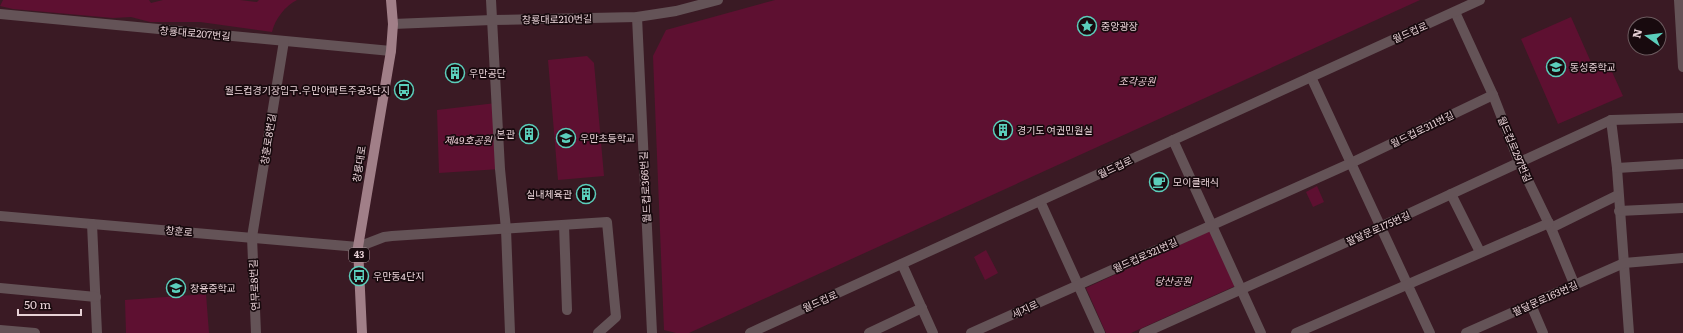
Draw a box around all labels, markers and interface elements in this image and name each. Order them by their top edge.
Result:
street label: 창룡대로210번길 [522,10,592,27]
place icon: 중앙광장 [1076,15,1098,37]
north arrow [1627,16,1667,56]
street label: 월드컵로 [1390,17,1430,46]
place label: 중앙광장 [1101,18,1138,33]
street label: 창룡대로207번길 [159,22,231,43]
text: N [1627,27,1645,40]
school or university icon: 동성중학교 [1545,56,1567,78]
place label: 동성중학교 [1570,59,1616,74]
building icon: 우만공단 [444,62,466,84]
place label: 우만공단 [469,65,506,80]
park label: 조각공원 [1119,73,1156,88]
bus stop icon: 월드컵경기장입구.우만아파트주공3단지 [393,79,415,101]
place label: 월드컵경기장입구.우만아파트주공3단지 [225,82,390,97]
street label: 월드컵로311번길 [1388,107,1456,150]
street label: 창훈로8번길 [256,112,279,166]
street label: 월드컵로297번길 [1495,113,1536,184]
building icon: 경기도 여권민원실 [992,119,1014,141]
place label: 경기도 여권민원실 [1017,122,1093,137]
building icon: 본관 [518,123,540,145]
place label: 본관 [497,126,516,141]
school or university icon: 우만초등학교 [555,127,577,149]
place label: 우만초등학교 [580,130,635,145]
park label: 제49호공원 [444,132,493,147]
street label: 창룡대로 [348,145,369,183]
street label: 월드컵로366번길 [635,151,654,223]
street label: 월드컵로 [1095,152,1135,181]
cafe icon: 모이클래식 [1148,171,1170,193]
place label: 모이클래식 [1173,174,1219,189]
building icon: 실내체육관 [575,183,597,205]
place label: 실내체육관 [526,186,573,201]
street label: 팔달문로175번길 [1343,207,1412,248]
street label: 창훈로 [165,222,193,239]
street label: 월드컵로321번길 [1110,234,1180,276]
road number: 43 [349,248,369,262]
street label: 연무로8번길 [245,259,262,311]
bus stop icon: 우만동4단지 [348,265,370,287]
place label: 우만동4단지 [373,268,425,283]
park label: 당산공원 [1155,273,1192,288]
street label: 팔달문로163번길 [1510,276,1580,319]
school or university icon: 창용중학교 [165,277,187,299]
place label: 창용중학교 [190,280,236,295]
street label: 월드컵로 [800,286,840,315]
scale bar [18,291,81,317]
text: 50 m [24,295,51,313]
street label: 세지로 [1009,296,1040,321]

